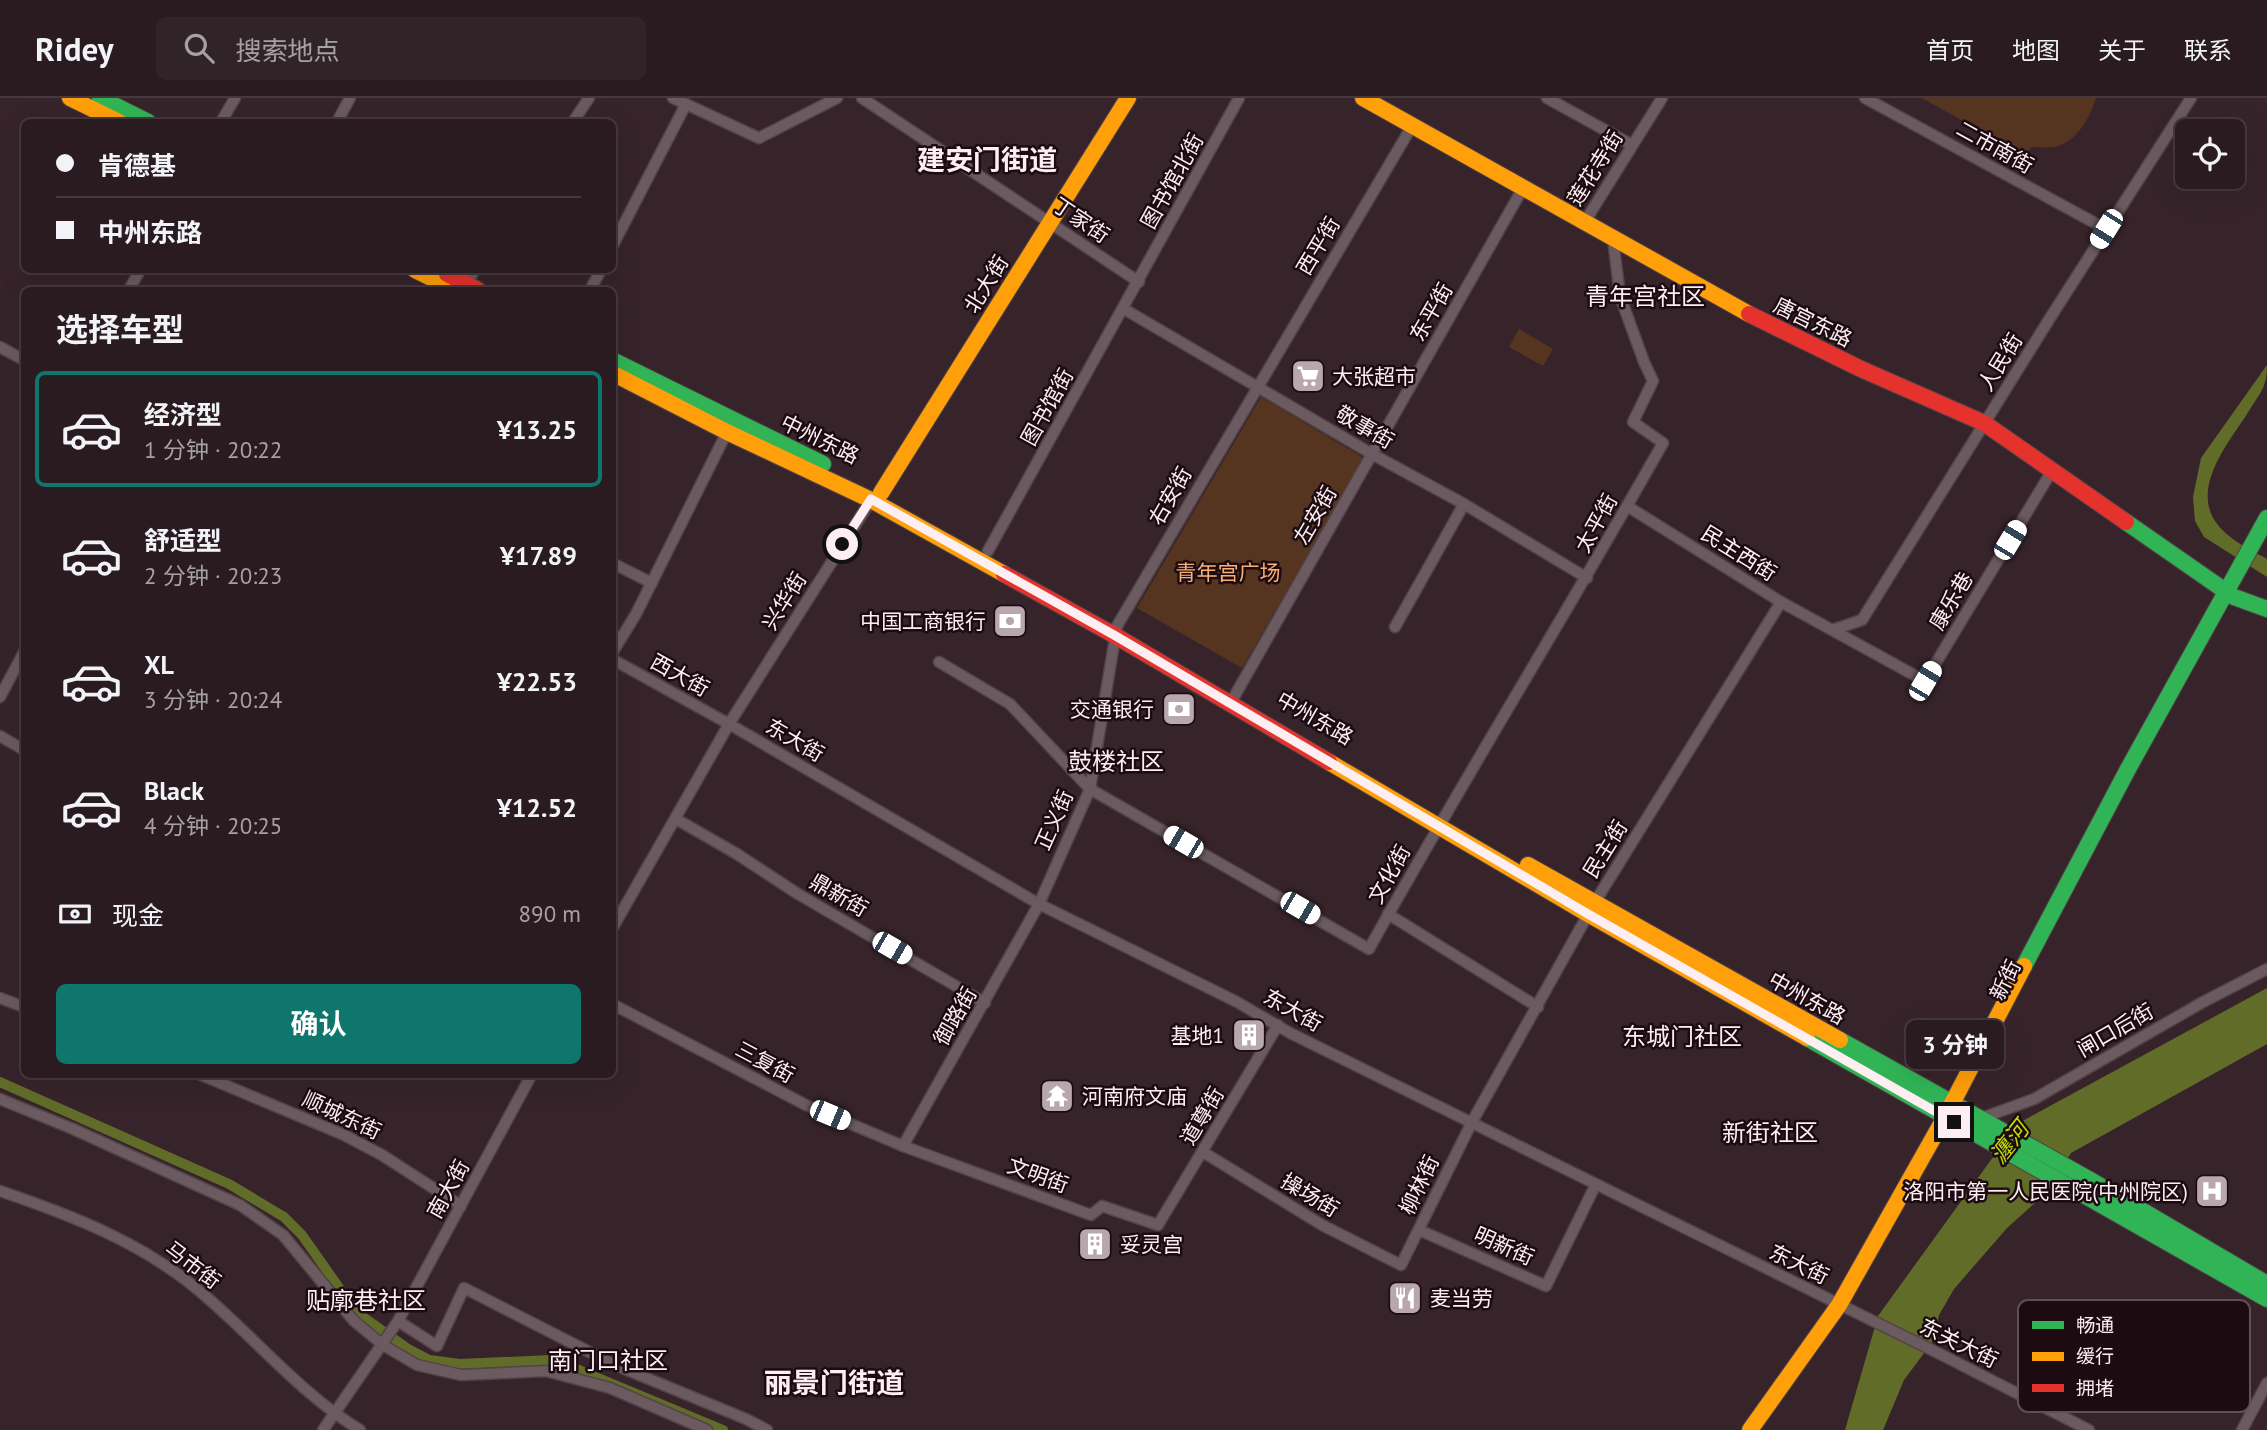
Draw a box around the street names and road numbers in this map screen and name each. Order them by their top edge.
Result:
street label: 二市南街 [1952,115,2038,179]
street label: 莲花寺街 [1561,125,1629,211]
street label: 图书馆北街 [1135,129,1209,233]
street label: 丁家街 [1047,191,1115,249]
street label: 西平街 [1290,212,1346,280]
street label: 北大街 [958,250,1014,318]
street label: 东平街 [1404,278,1458,346]
street label: 唐宫东路 [1769,291,1857,353]
street label: 人民街 [1972,328,2028,396]
street label: 图书馆街 [1015,364,1079,450]
street label: 敬事街 [1331,400,1399,454]
street label: 中州东路 [776,408,864,470]
street label: 右安街 [1143,462,1197,530]
street label: 左安街 [1288,481,1342,549]
street label: 太平街 [1569,489,1623,557]
street label: 民主西街 [1696,519,1782,587]
street label: 兴华街 [756,567,812,635]
street label: 康乐巷 [1923,567,1979,635]
street label: 西大街 [646,648,714,702]
street label: 中州东路 [1272,685,1358,751]
street label: 东大街 [761,713,829,767]
street label: 正义街 [1029,786,1079,854]
street label: 民主街 [1577,815,1633,883]
street label: 文化街 [1362,840,1416,908]
street label: 鼎新街 [805,868,873,922]
street label: 新街 [1983,955,2027,1005]
street label: 中州东路 [1764,966,1850,1030]
street label: 御路街 [928,982,982,1050]
street label: 东大街 [1259,983,1327,1037]
street label: 闸口后街 [2072,997,2158,1063]
street label: 三复街 [731,1035,799,1089]
street label: 道尊街 [1174,1082,1230,1150]
street label: 顺城东街 [298,1085,386,1145]
street label: 柳林街 [1393,1151,1445,1219]
street label: 文明街 [1004,1152,1072,1198]
street label: 南大街 [421,1155,475,1223]
street label: 操场街 [1276,1167,1344,1223]
street label: 明新街 [1470,1221,1538,1271]
street label: 马市街 [160,1235,226,1295]
street label: 东大街 [1765,1238,1833,1290]
street label: 东关大街 [1915,1312,2003,1374]

